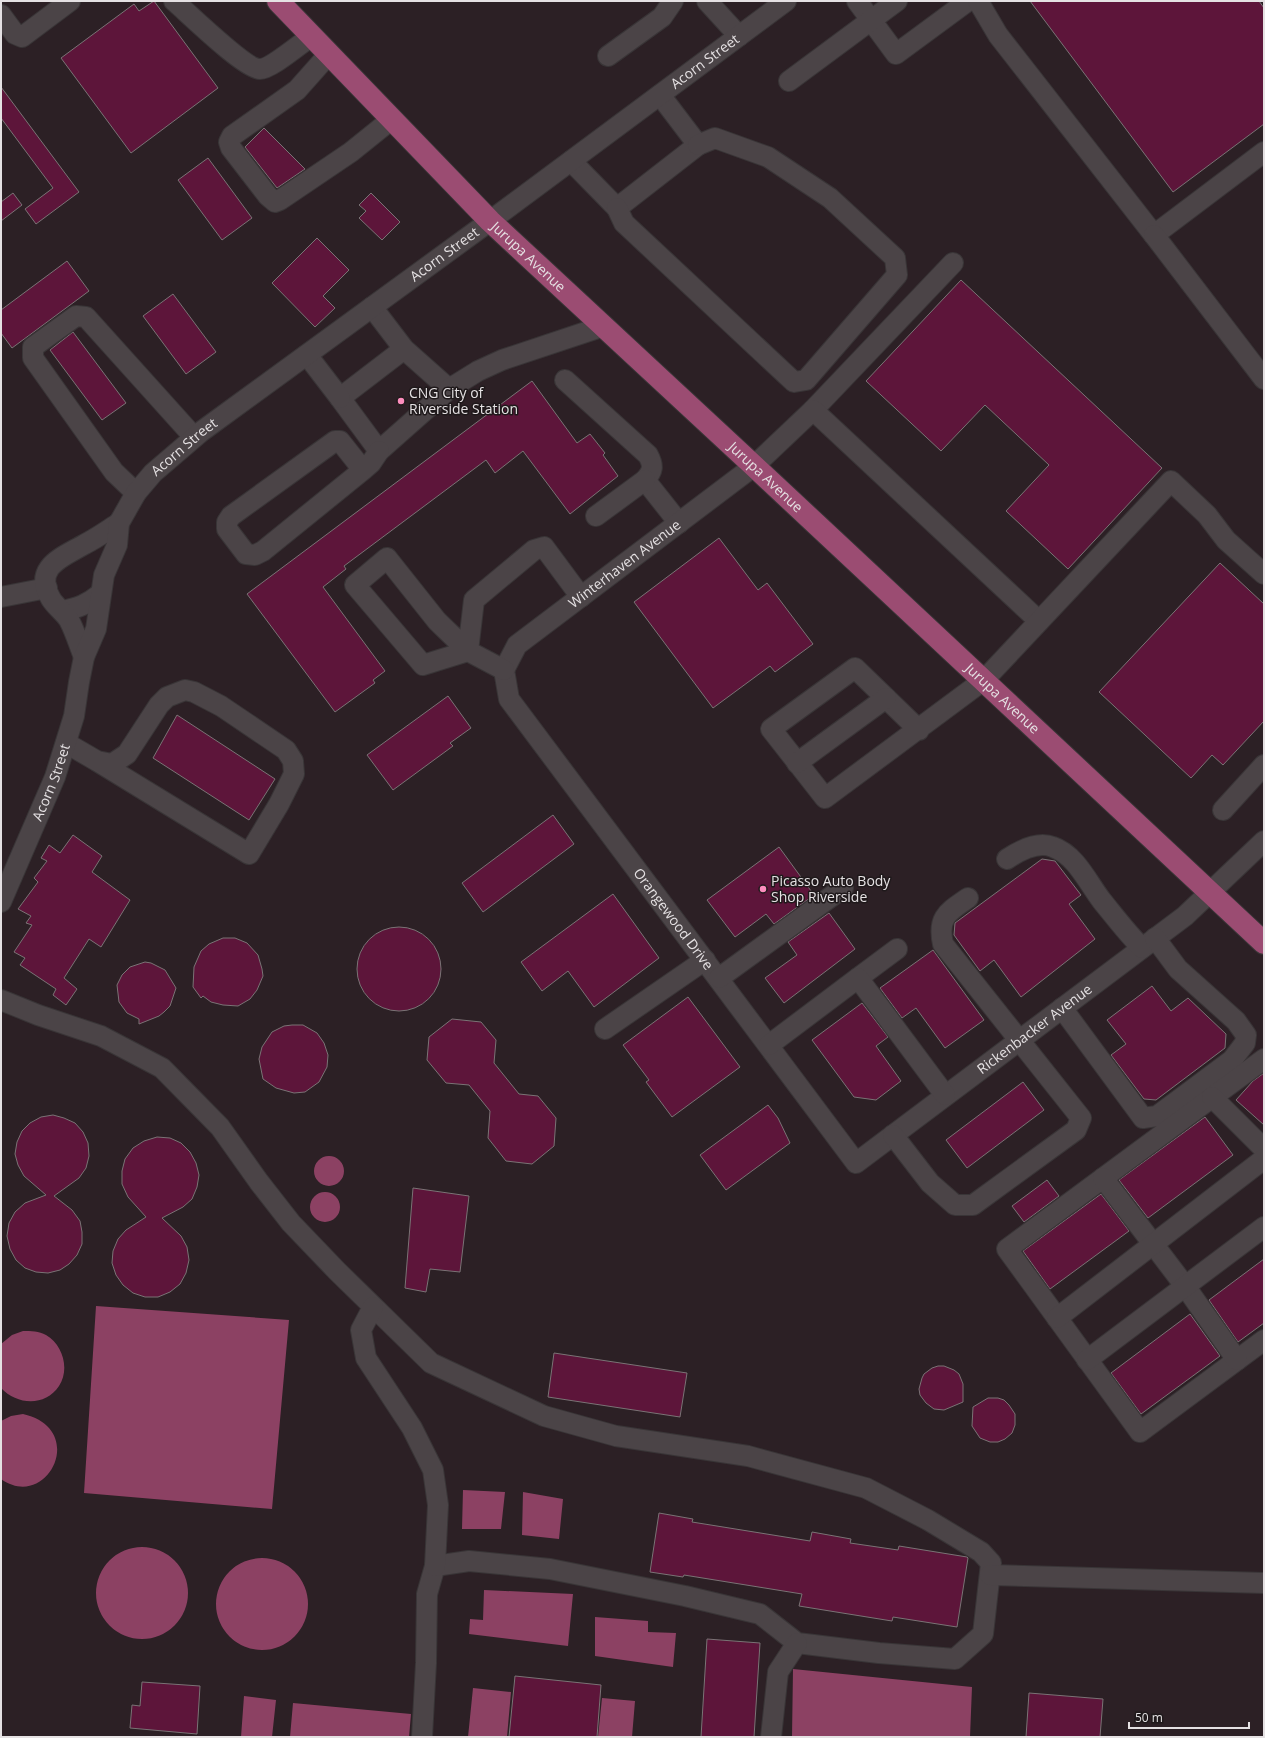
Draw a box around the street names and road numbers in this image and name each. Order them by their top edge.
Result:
street label: Acorn Street [666,29,743,93]
street label: Jurupa Avenue [486,216,570,296]
street label: Acorn Street [406,222,482,285]
street label: Acorn Street [146,413,221,480]
street label: Jurupa Avenue [723,436,808,516]
street label: Winterhaven Avenue [564,515,684,612]
street label: Jurupa Avenue [960,657,1044,738]
street label: Acorn Street [27,741,74,823]
street label: Orangewood Drive [629,864,718,974]
street label: Rickenbacker Avenue [973,979,1096,1078]

